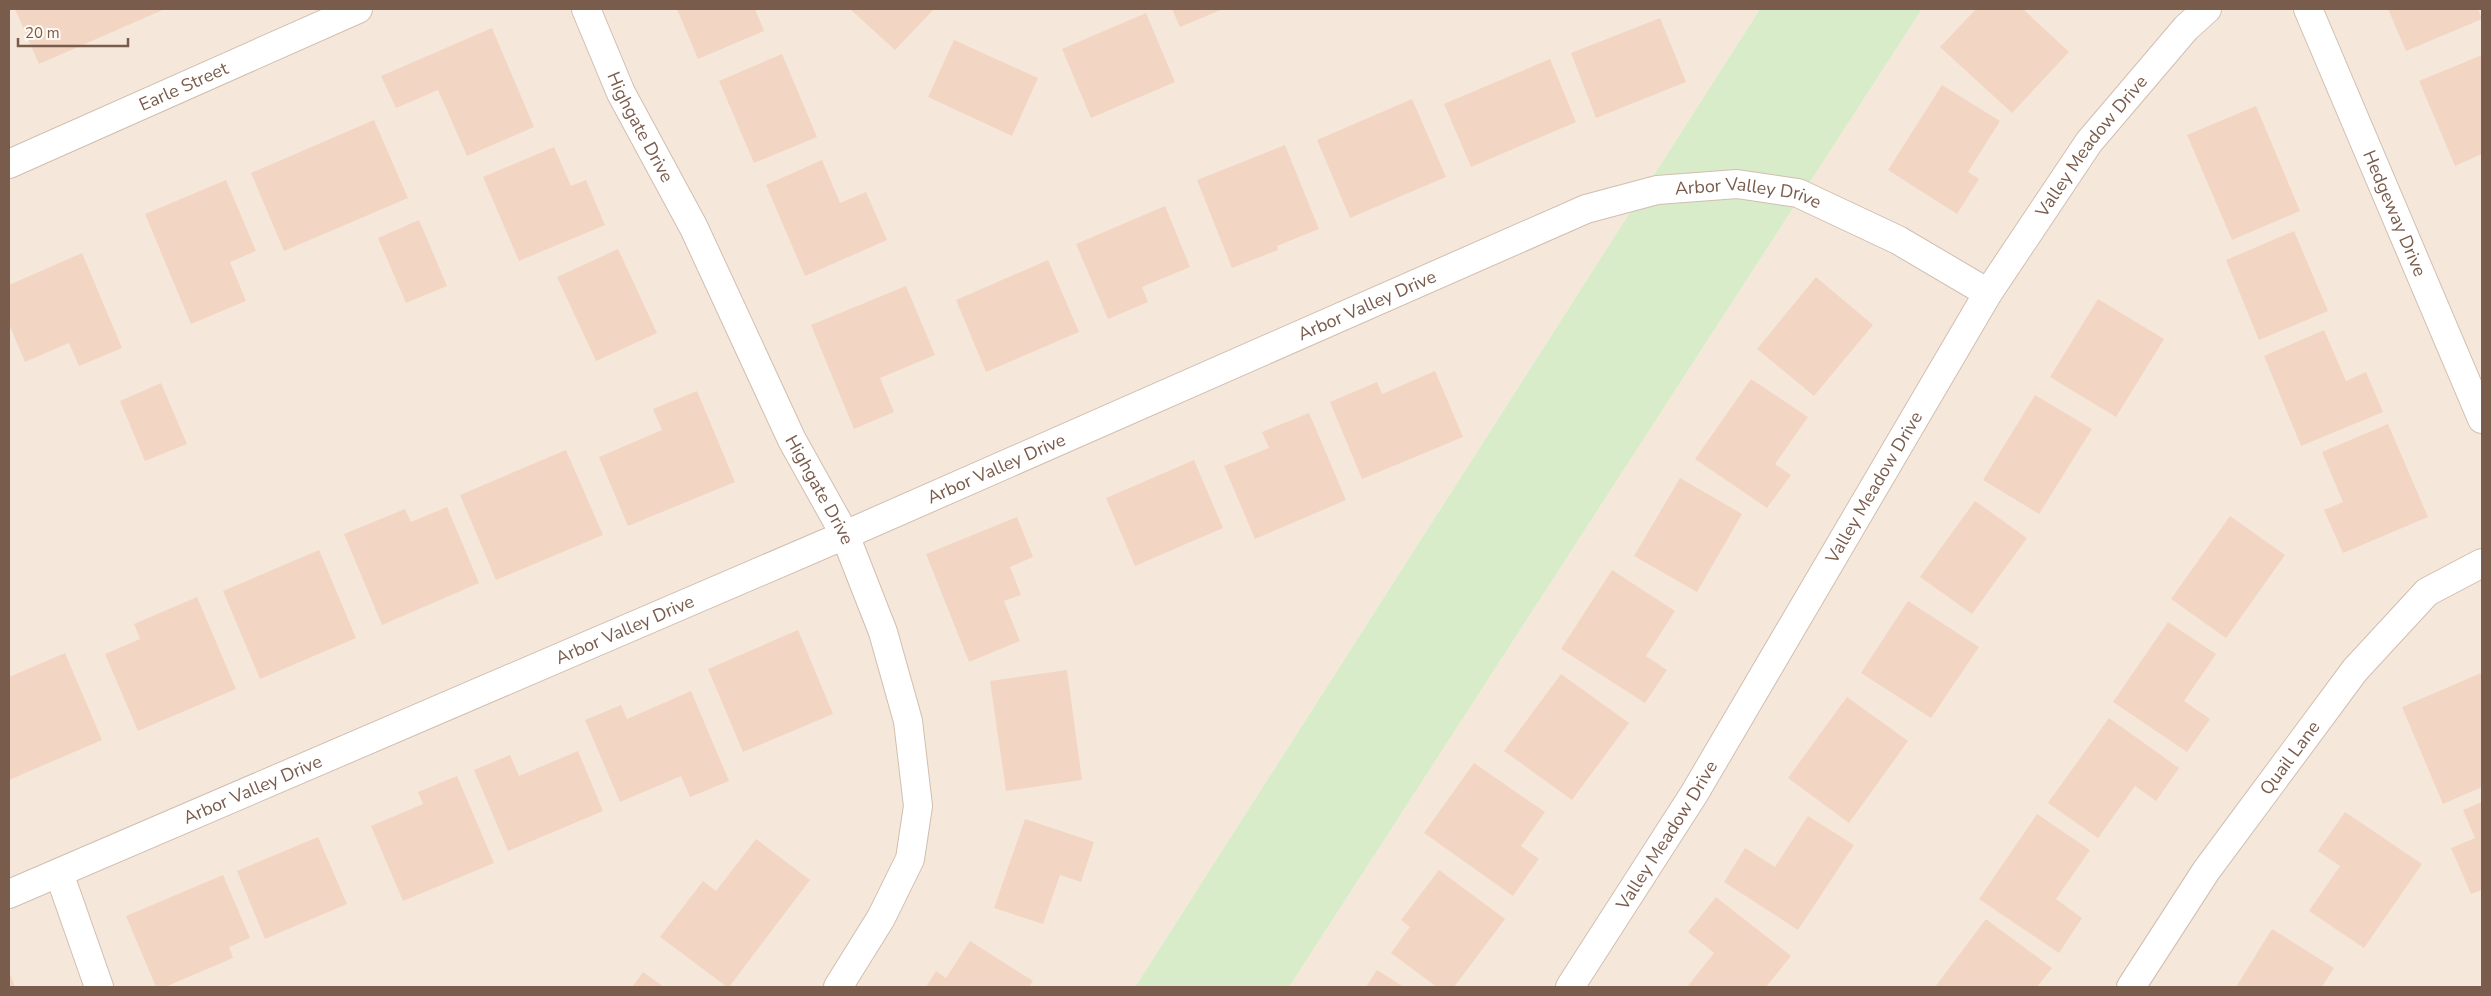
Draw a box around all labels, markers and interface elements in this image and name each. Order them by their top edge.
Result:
scale bar [18,15,128,47]
text: 20 m [25,23,60,43]
street label: Earle Street [135,56,232,117]
street label: Highgate Drive [601,68,679,187]
street label: Valley Meadow Drive [2029,70,2153,223]
street label: Hedgeway Drive [2357,147,2432,280]
street label: Arbor Valley Drive [1674,172,1825,214]
street label: Arbor Valley Drive [1294,264,1440,346]
street label: Valley Meadow Drive [1820,407,1928,569]
street label: Arbor Valley Drive [923,428,1069,509]
street label: Highgate Drive [780,431,860,548]
street label: Arbor Valley Drive [552,589,698,670]
street label: Quail Lane [2254,716,2325,800]
street label: Arbor Valley Drive [179,749,326,830]
street label: Valley Meadow Drive [1610,756,1723,915]

